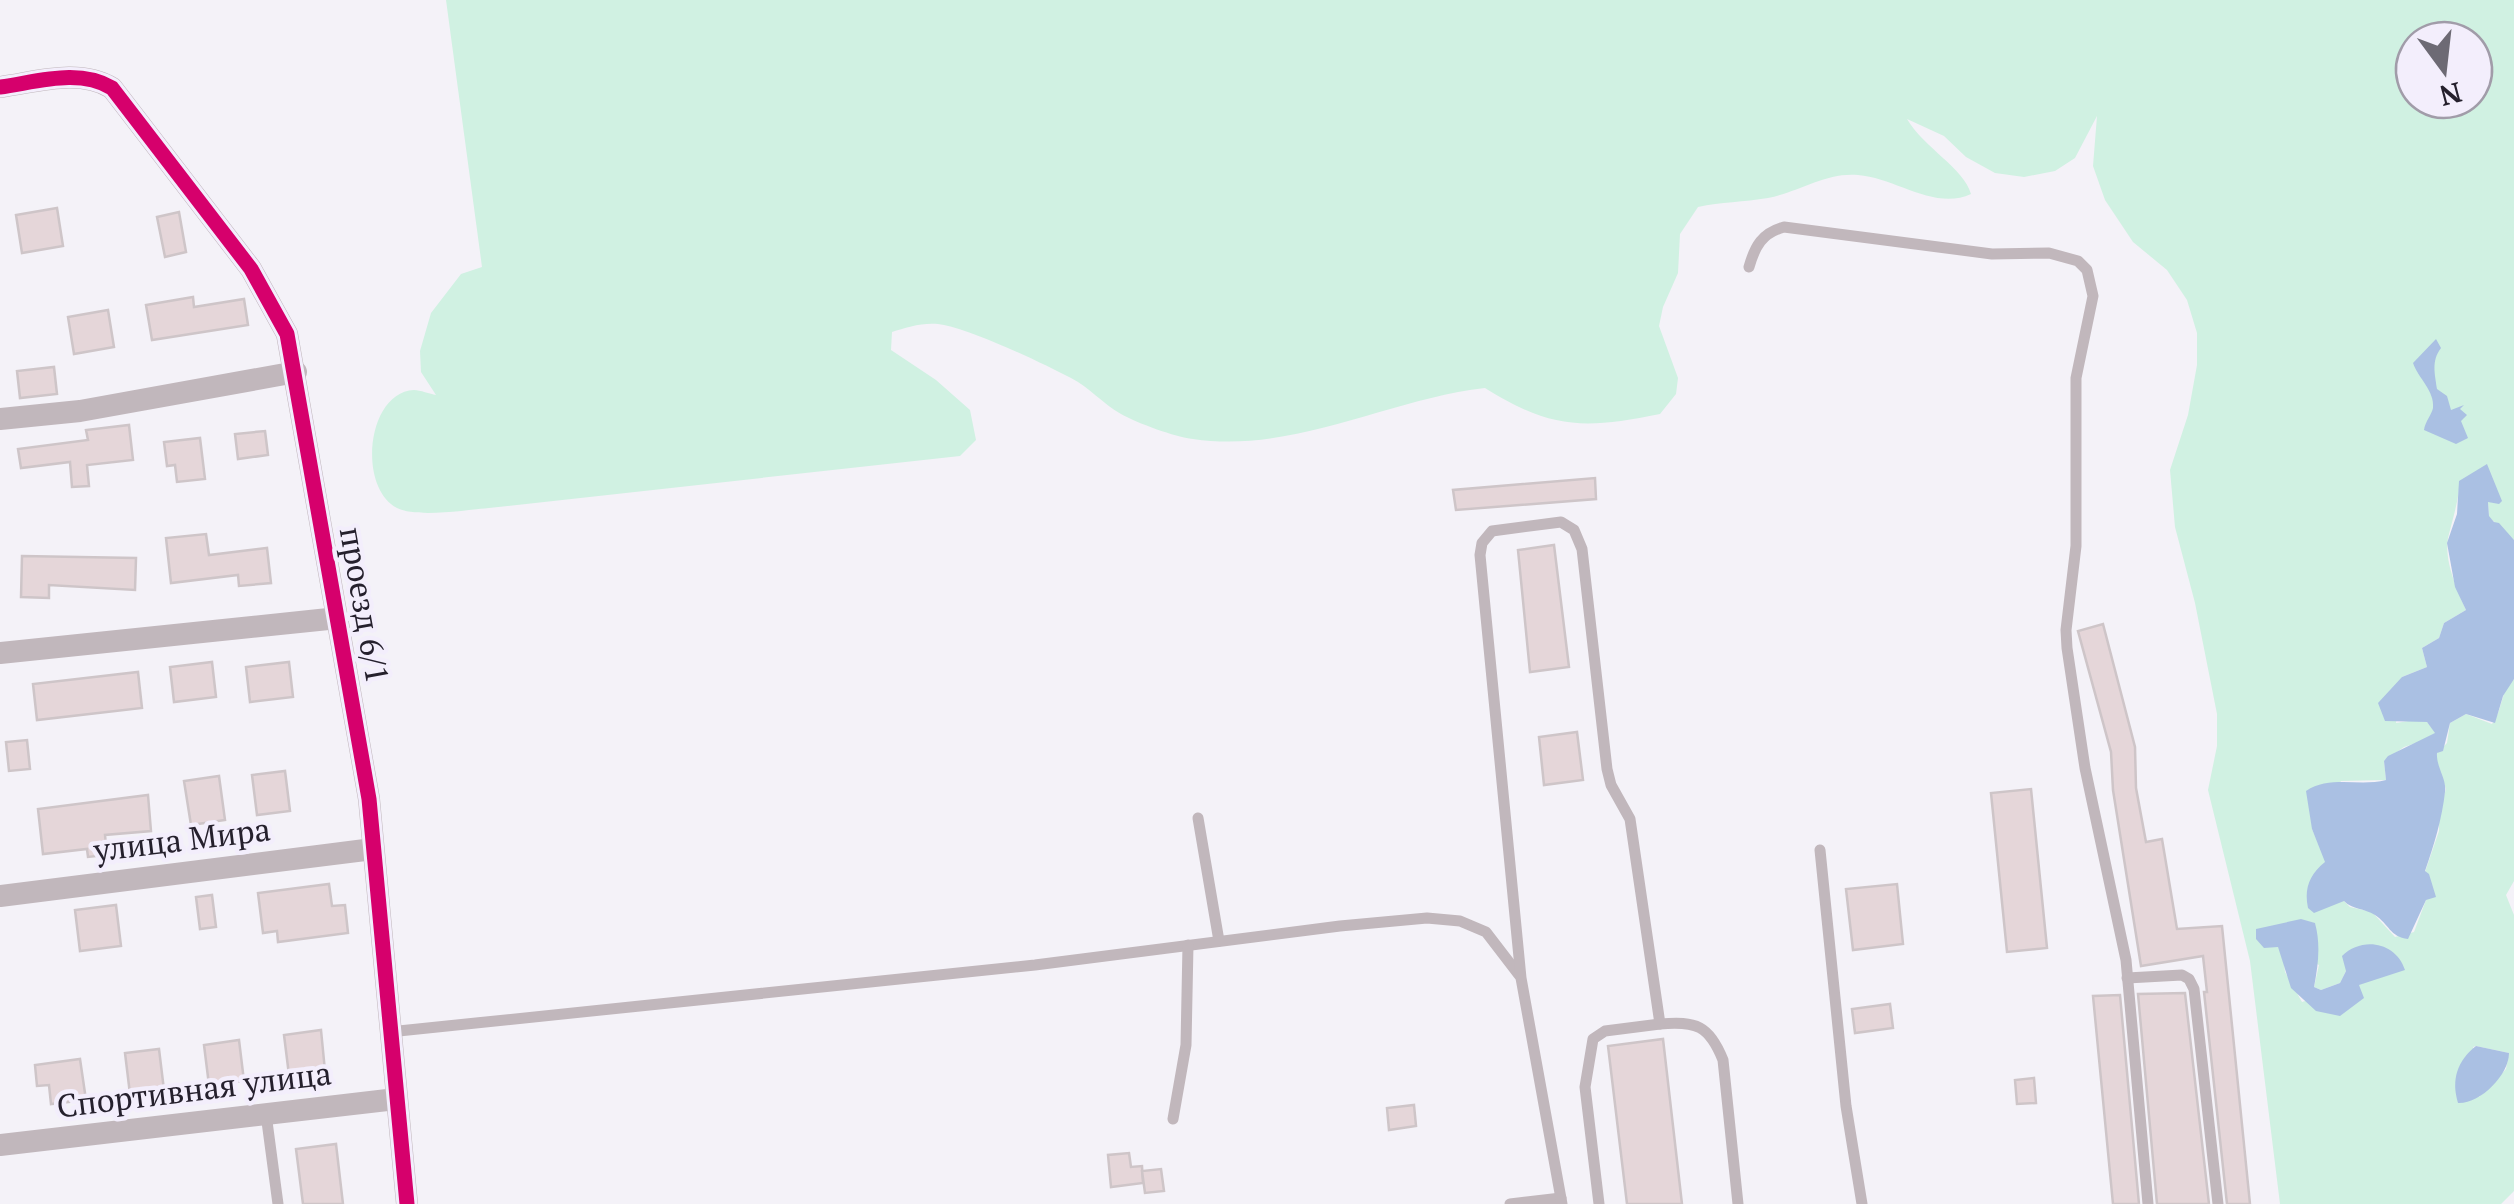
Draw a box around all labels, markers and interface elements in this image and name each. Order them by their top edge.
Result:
north arrow [2394,20,2494,120]
text: N [2436,74,2466,115]
street label: проезд 6/1 [331,523,399,686]
street label: улица Мира [90,807,273,871]
street label: Спортивная улица [54,1051,334,1127]

